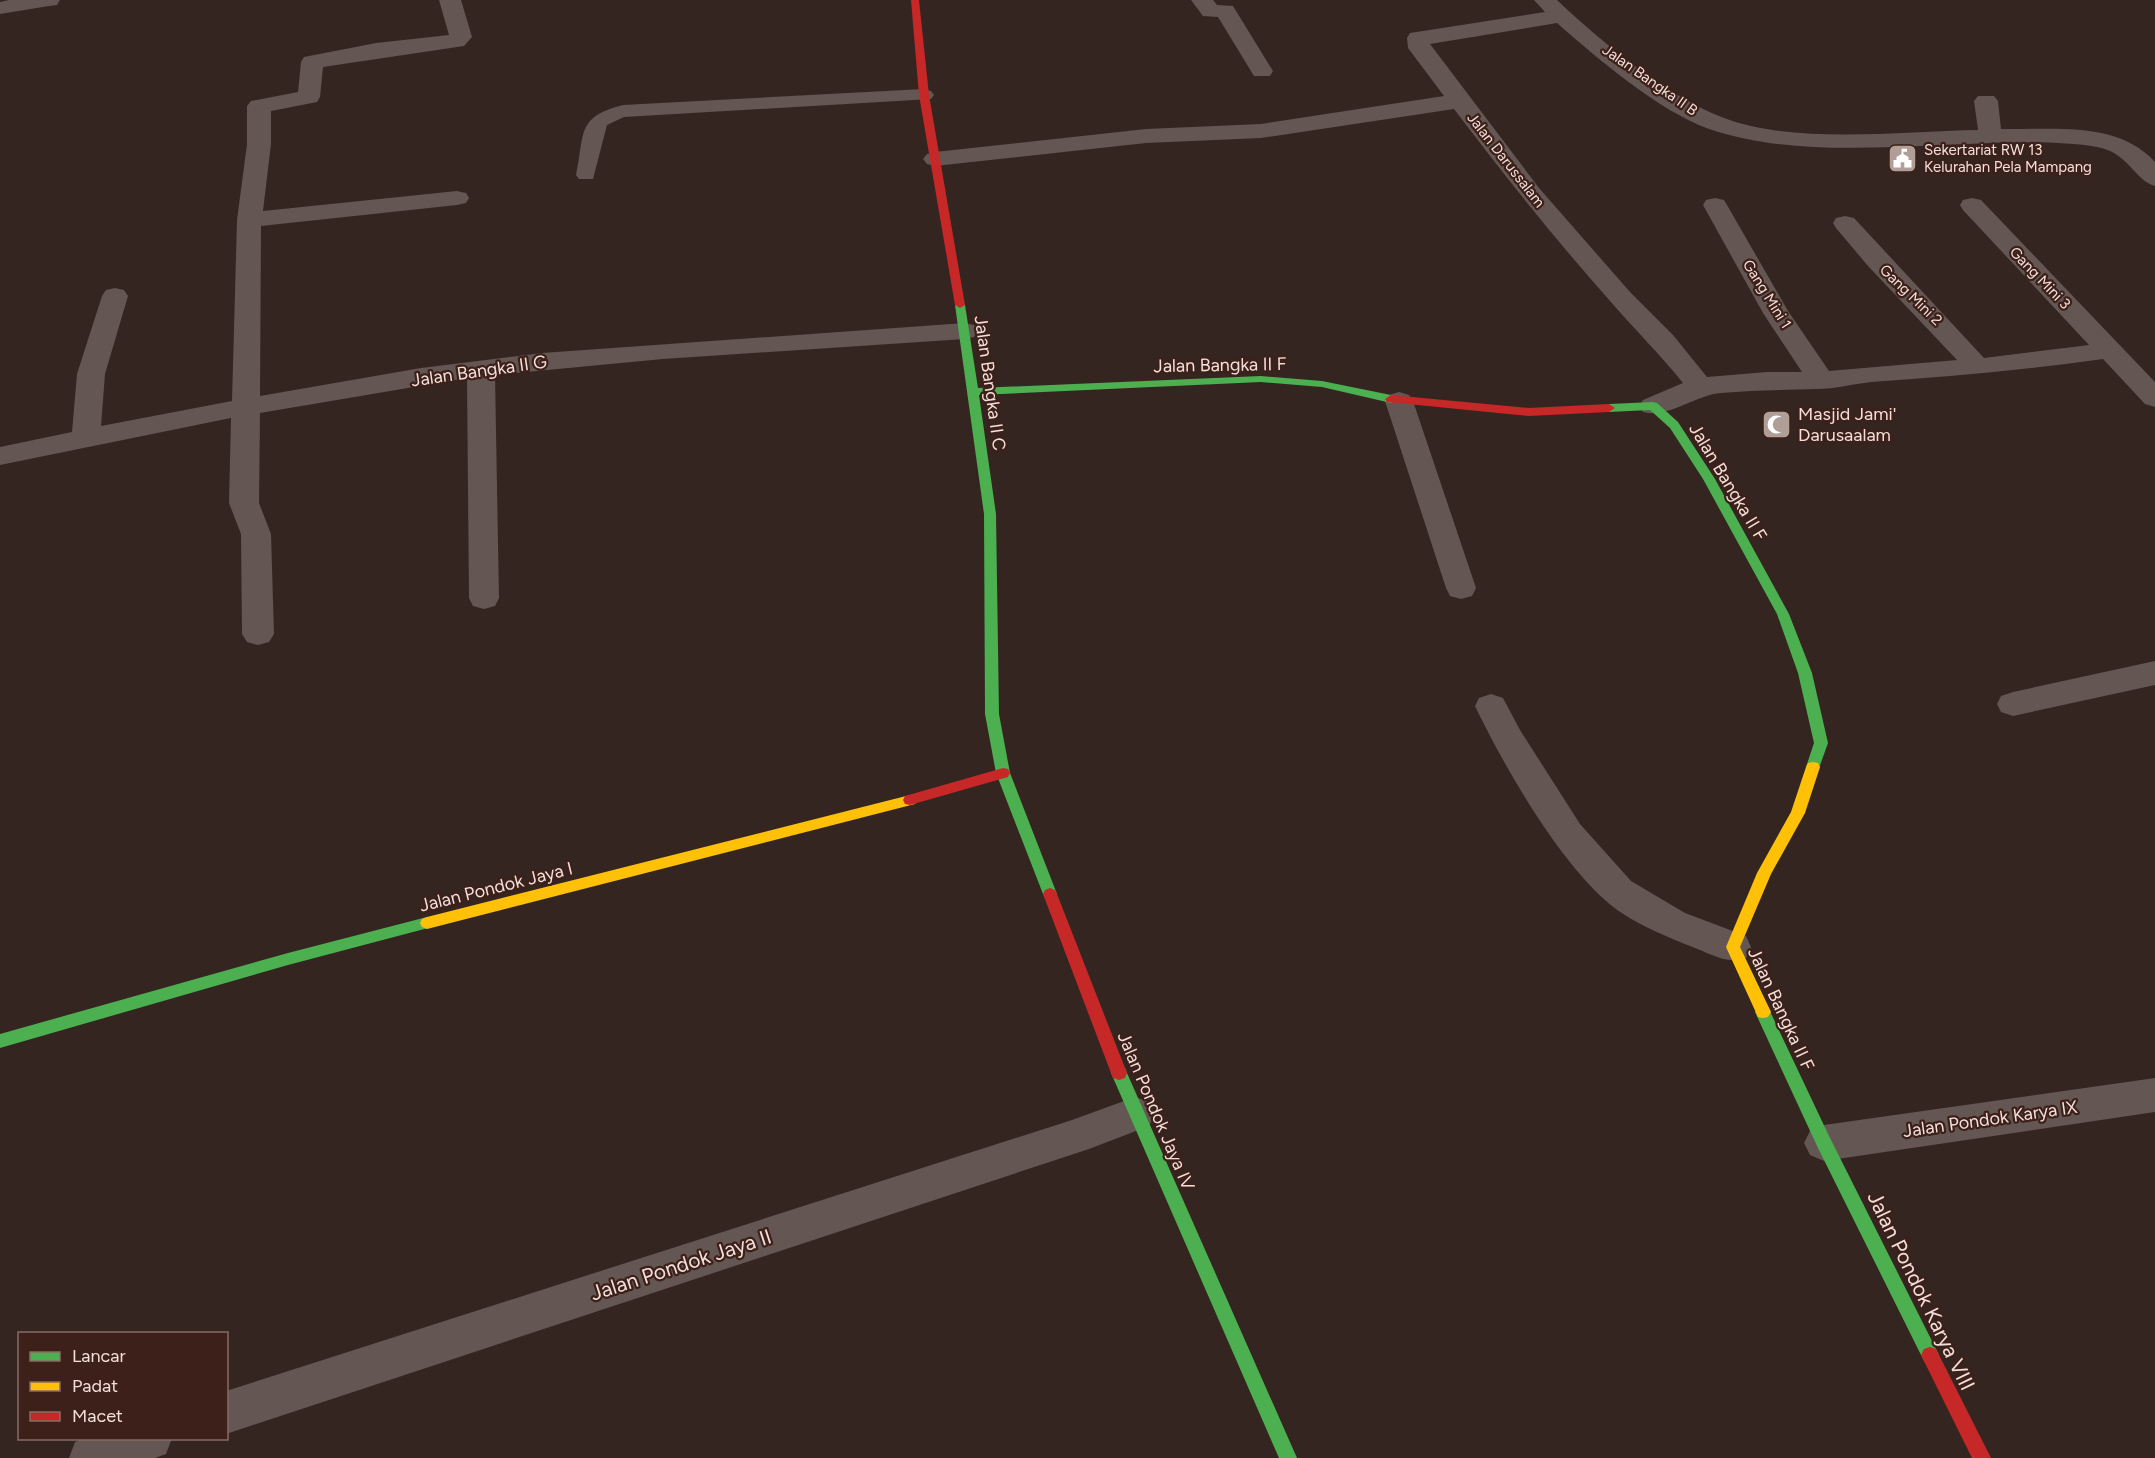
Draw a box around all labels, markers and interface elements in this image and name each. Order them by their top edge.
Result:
street label: Jalan Bangka II B [1599,41,1701,119]
street label: Jalan Darussalam [1463,109,1549,211]
place label: Sekertariat RW 13 Kelurahan Pela Mampang [1924,141,2092,176]
public building icon: Sekertariat RW 13 Kelurahan Pela Mampang [1887,143,1919,175]
street label: Gang Mini 3 [2006,243,2074,313]
street label: Gang Mini 1 [1739,256,1795,332]
street label: Gang Mini 2 [1876,261,1946,329]
street label: Jalan Bangka II C [970,314,1010,452]
street label: Jalan Bangka II G [410,351,549,391]
street label: Jalan Bangka II F [1153,353,1287,377]
place label: Masjid Jami' Darusaalam [1798,403,1896,446]
mosque icon: Masjid Jami' Darusaalam [1761,408,1793,440]
street label: Jalan Bangka II F [1684,419,1772,545]
street label: Jalan Pondok Jaya I [417,857,575,917]
street label: Jalan Bangka II F [1743,944,1819,1074]
street label: Jalan Pondok Jaya IV [1113,1029,1199,1194]
street label: Jalan Pondok Karya IX [1901,1096,2079,1142]
street label: Jalan Pondok Karya VIII [1862,1187,1981,1394]
street label: Jalan Pondok Jaya II [587,1223,775,1306]
legend [18,1332,228,1440]
text: Lancar [72,1345,126,1367]
text: Padat [72,1375,118,1397]
text: Macet [72,1405,123,1427]

